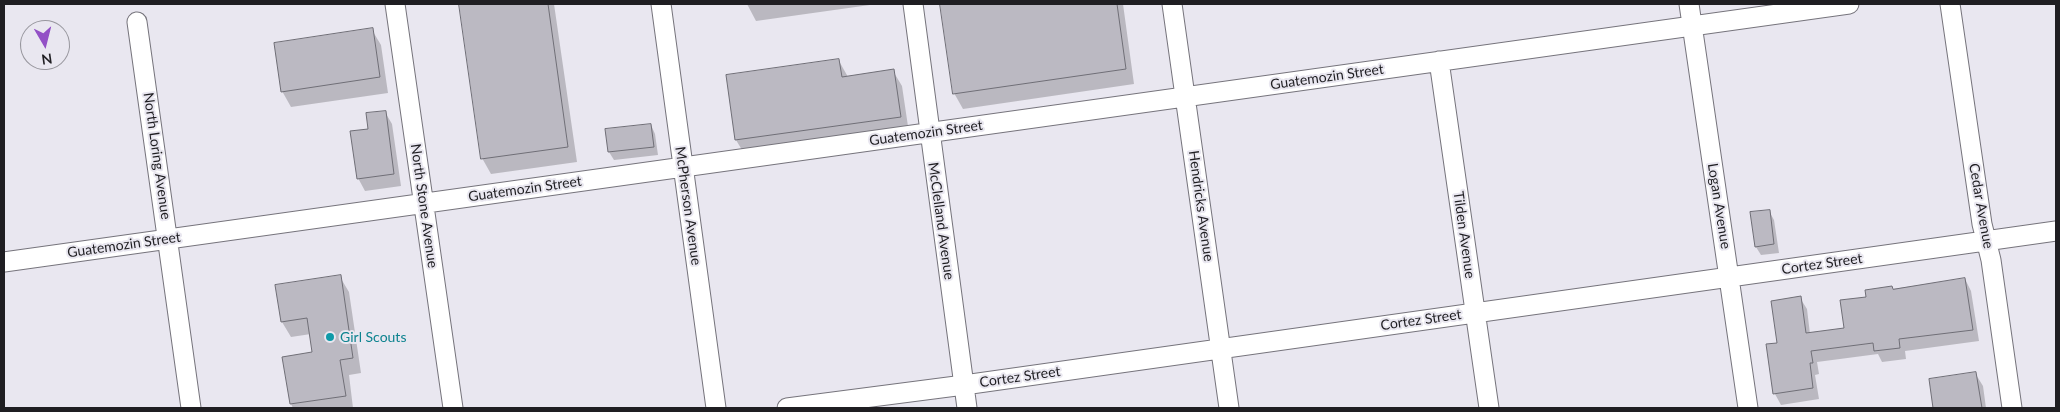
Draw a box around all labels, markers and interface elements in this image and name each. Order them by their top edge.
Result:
north arrow [20,20,70,70]
text: N [40,50,54,69]
street label: Guatemozin Street [1269,61,1385,93]
street label: North Loring Avenue [140,91,174,221]
street label: Guatemozin Street [868,117,984,149]
street label: North Stone Avenue [407,143,441,269]
street label: McPherson Avenue [671,146,705,266]
street label: Hendricks Avenue [1185,149,1217,263]
street label: McClelland Avenue [924,161,958,281]
street label: Logan Avenue [1704,162,1734,250]
street label: Cedar Avenue [1965,162,1997,250]
street label: Guatemozin Street [467,173,583,205]
street label: Tilden Avenue [1450,190,1478,280]
street label: Guatemozin Street [66,229,182,261]
street label: Cortez Street [1781,250,1863,278]
street label: Cortez Street [1380,306,1462,334]
place label: Girl Scouts [340,329,406,345]
marker: Girl Scouts [324,331,336,343]
street label: Cortez Street [979,363,1061,391]

